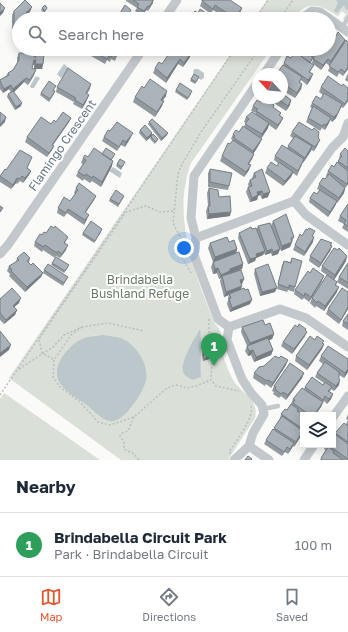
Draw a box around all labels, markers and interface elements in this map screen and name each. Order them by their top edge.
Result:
search box [12,12,336,56]
icon: search [26,23,48,45]
text: Search here [58,25,144,43]
north arrow [252,68,288,104]
street label: Flamingo Crescent [25,96,99,194]
your location [174,238,194,258]
park label: Brindabella Bushland Refuge [91,272,189,301]
pin: 1 [201,333,227,366]
map controls [300,412,336,448]
button: layers [300,412,336,448]
text: Nearby [16,476,76,497]
text: Brindabella Circuit Park [54,528,227,546]
text: 1 [26,537,32,553]
text: 100 m [295,537,332,553]
text: Park · Brindabella Circuit [54,546,209,562]
tab: Map [40,586,62,623]
tab: Directions [142,586,196,623]
tab: Saved [276,586,308,623]

